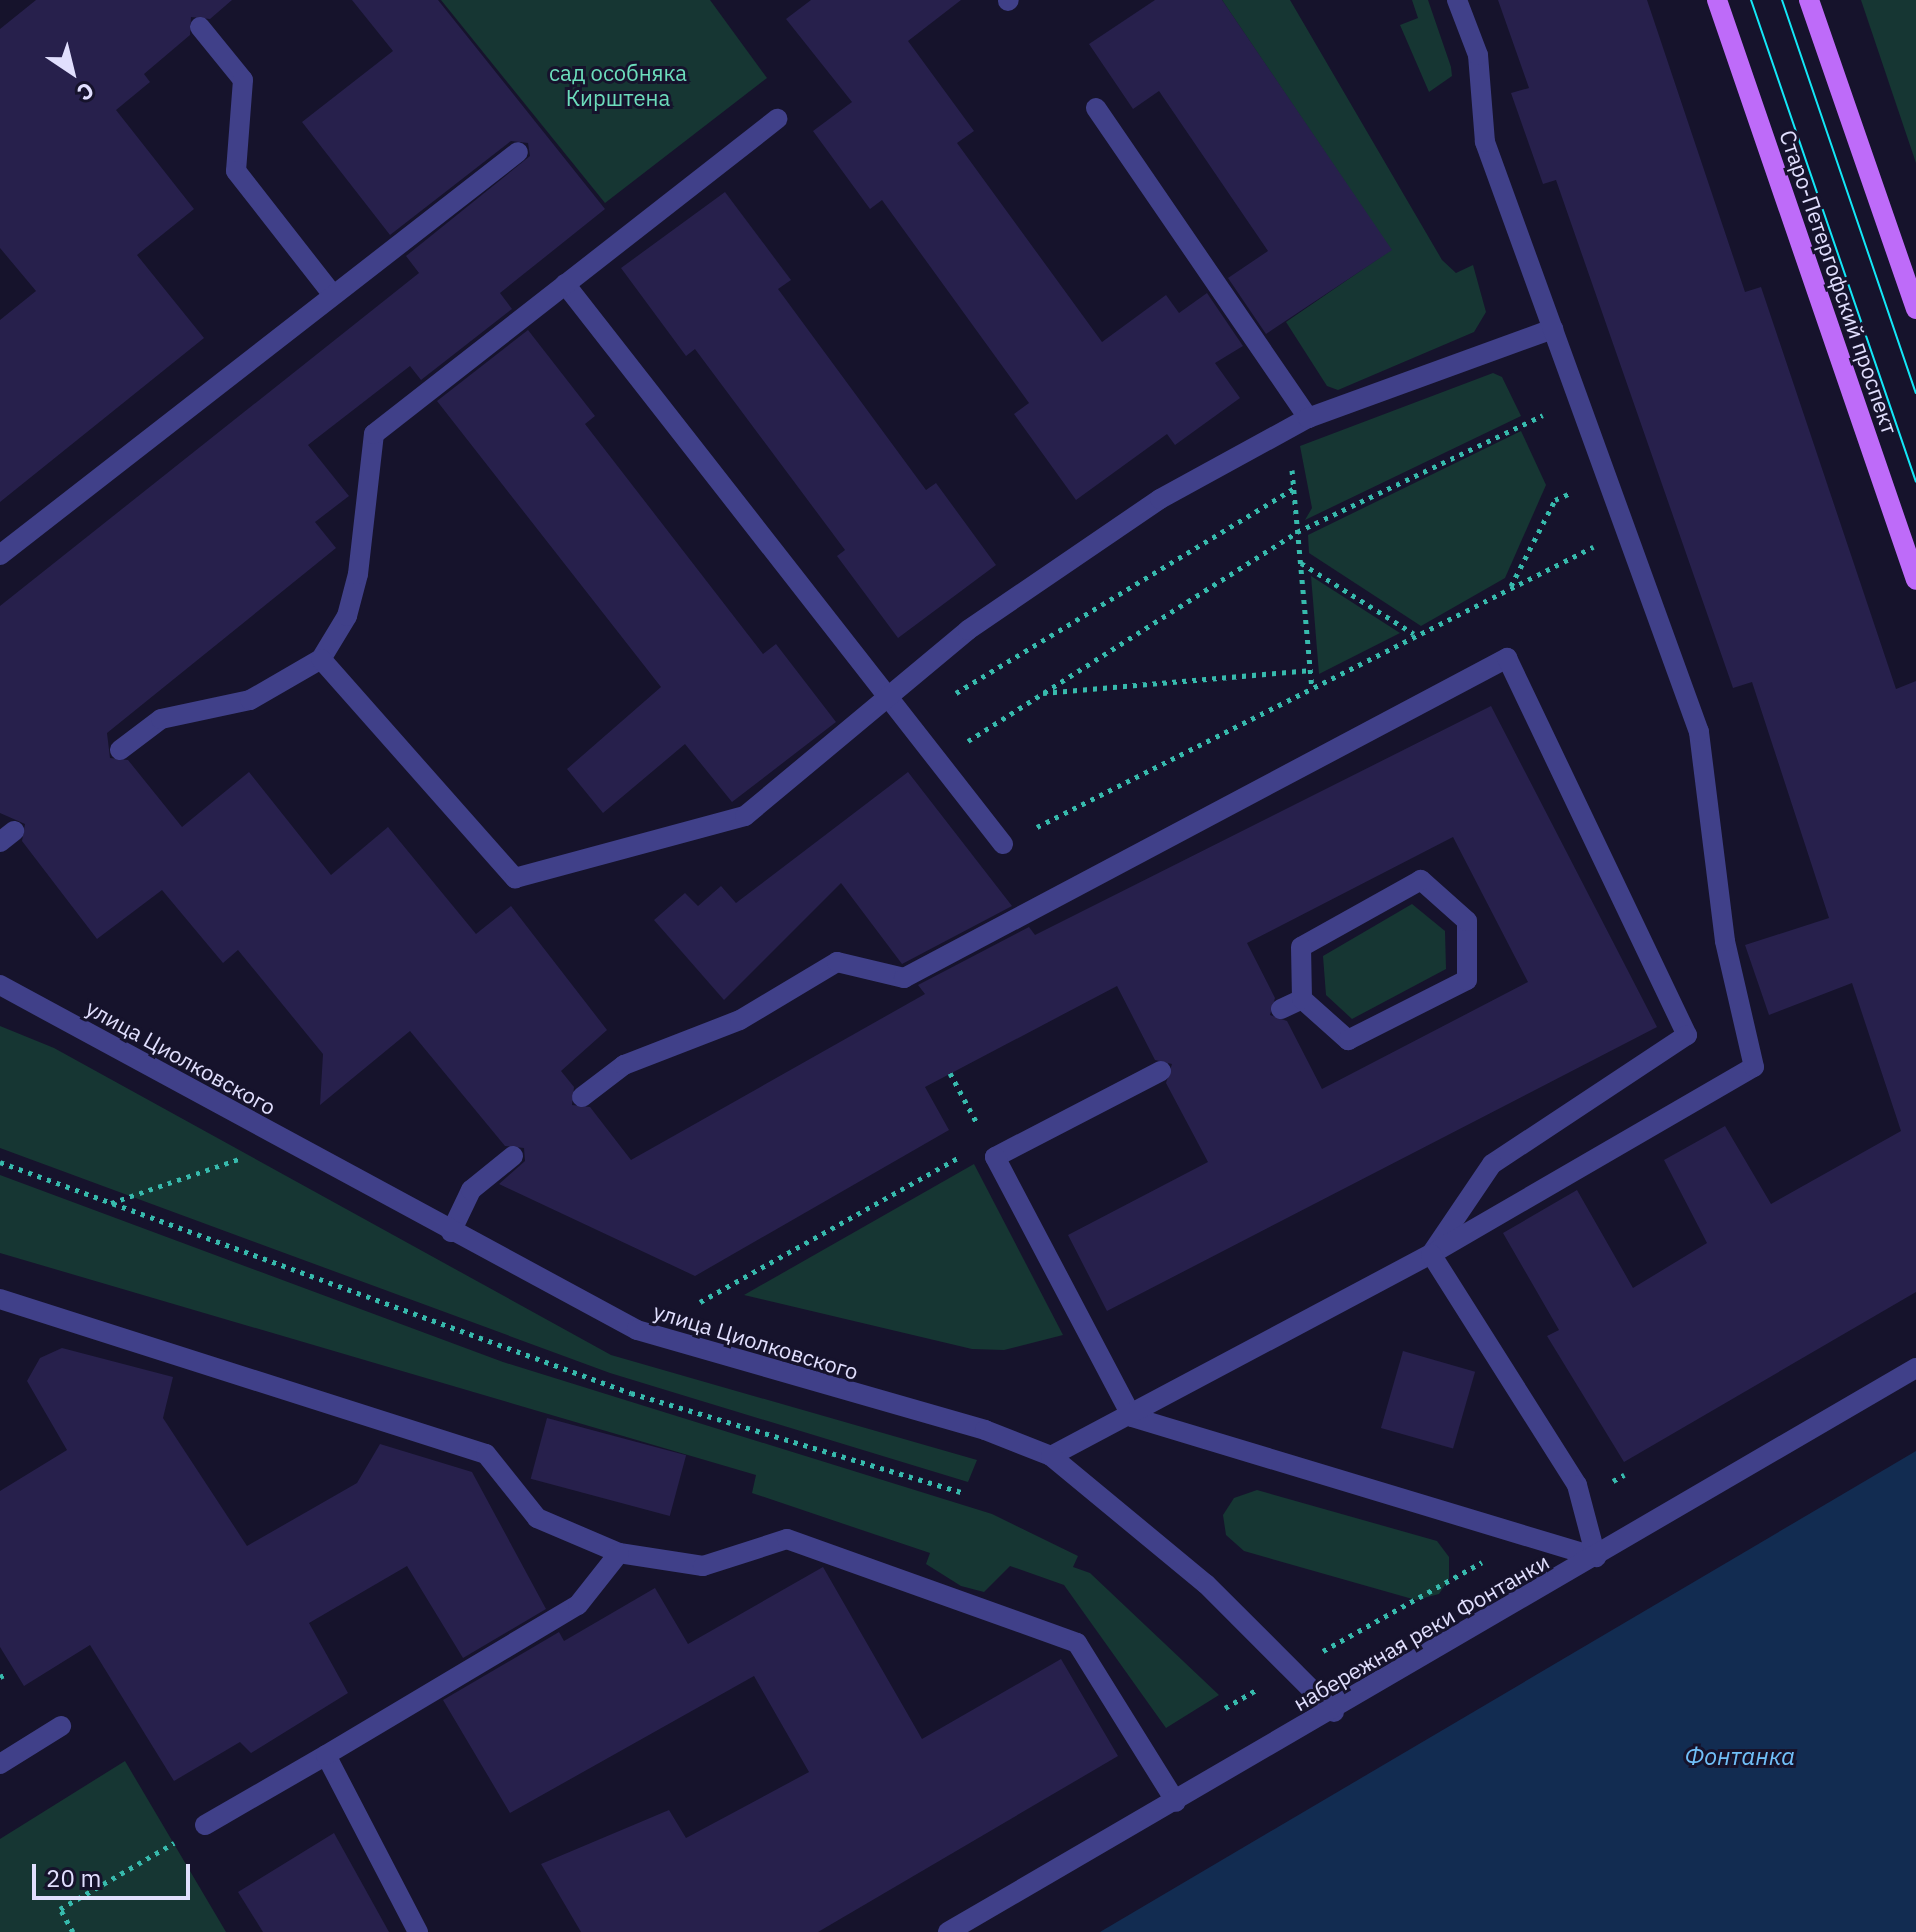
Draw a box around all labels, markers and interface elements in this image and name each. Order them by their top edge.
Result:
north arrow [32,32,112,112]
park label: сад особняка Кирштена [549,59,687,110]
text: С [72,76,100,108]
street label: Старо-Петергофский проспект [1774,127,1904,437]
street label: улица Циолковского [82,994,280,1120]
street label: улица Циолковского [650,1297,862,1385]
street label: набережная реки Фонтанки [1288,1548,1554,1716]
water label: Фонтанка [1685,1743,1795,1771]
scale bar [36,1848,194,1898]
text: 20 m [46,1862,101,1894]

